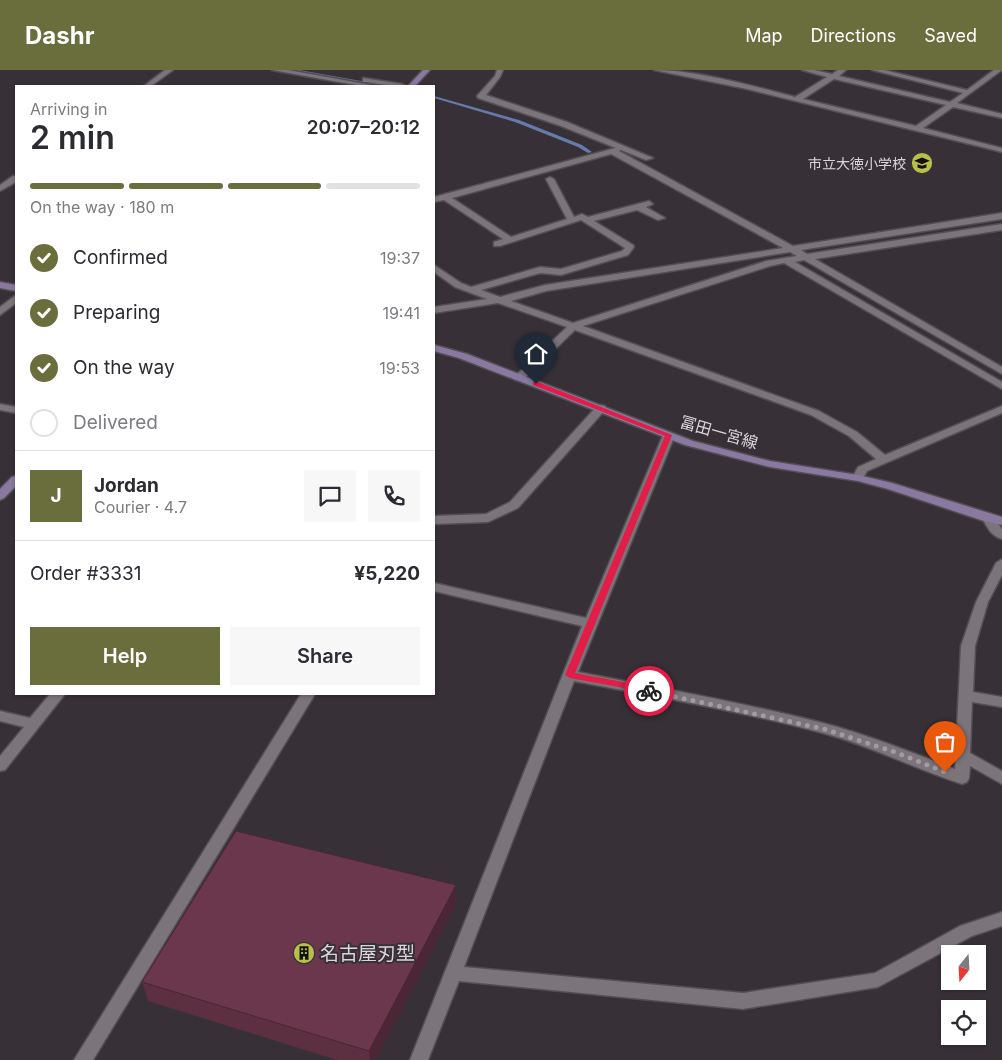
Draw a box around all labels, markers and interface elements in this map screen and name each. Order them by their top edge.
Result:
text: Dashr [25,21,94,50]
text: Map [745,25,783,46]
text: Directions [811,25,896,46]
text: Saved [924,25,977,46]
text: Arriving in [30,99,107,119]
text: 20:07–20:12 [307,116,420,139]
text: 2 min [30,118,115,157]
school or university icon: 市立大徳小学校 [910,151,934,175]
place label: 市立大徳小学校 [808,155,906,172]
text: On the way · 180 m [30,197,174,217]
icon: check [30,244,58,272]
text: Confirmed [73,246,168,269]
text: 19:37 [380,248,420,268]
icon: check [30,299,58,327]
text: Preparing [73,301,160,324]
text: 19:41 [382,303,420,323]
pin [515,333,557,384]
icon: home [522,340,550,368]
icon: check [30,354,58,382]
text: On the way [73,356,175,379]
text: 19:53 [379,358,420,378]
text: Delivered [73,411,158,434]
street label: 冨田一宮線 [678,411,760,453]
button: chat [304,470,356,522]
button: phone [368,470,420,522]
text: Jordan [94,474,159,497]
text: J [50,484,62,507]
text: Courier · 4.7 [94,497,187,517]
text: Order #3331 [30,562,142,585]
text: ¥5,220 [354,562,420,585]
button: Help [30,627,220,685]
button: Share [230,627,420,685]
courier [624,666,674,716]
icon: bike [635,677,663,705]
pin [924,721,966,772]
icon: bag [931,728,959,756]
building icon: 名古屋刃型 [292,941,316,965]
place label: 名古屋刃型 [320,942,415,965]
north arrow [941,945,986,990]
map controls [941,945,986,1045]
button: locate [941,1000,986,1045]

